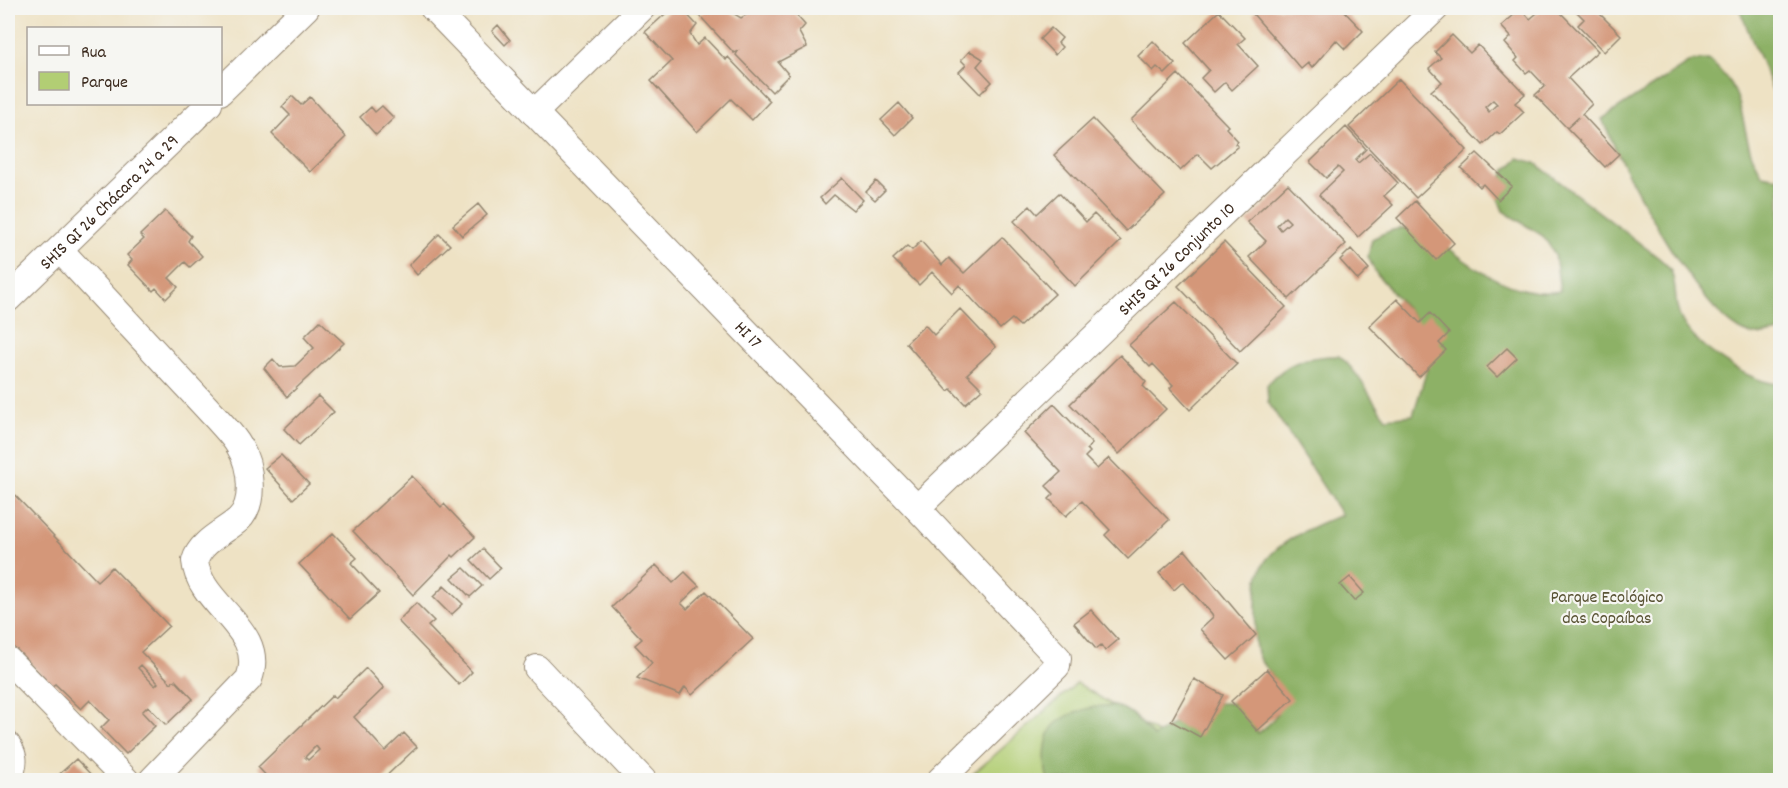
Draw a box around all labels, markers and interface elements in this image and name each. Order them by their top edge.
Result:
legend [27,27,222,105]
text: Rua [81,41,107,66]
text: Parque [81,71,128,96]
street label: SHIS QI 26 Chácara 24 a 29 [35,130,185,277]
street label: SHIS QI 26 Conjunto 10 [1114,197,1242,323]
street label: HI 17 [728,317,766,355]
park label: Parque Ecológico das Copaíbas [1550,586,1664,632]

